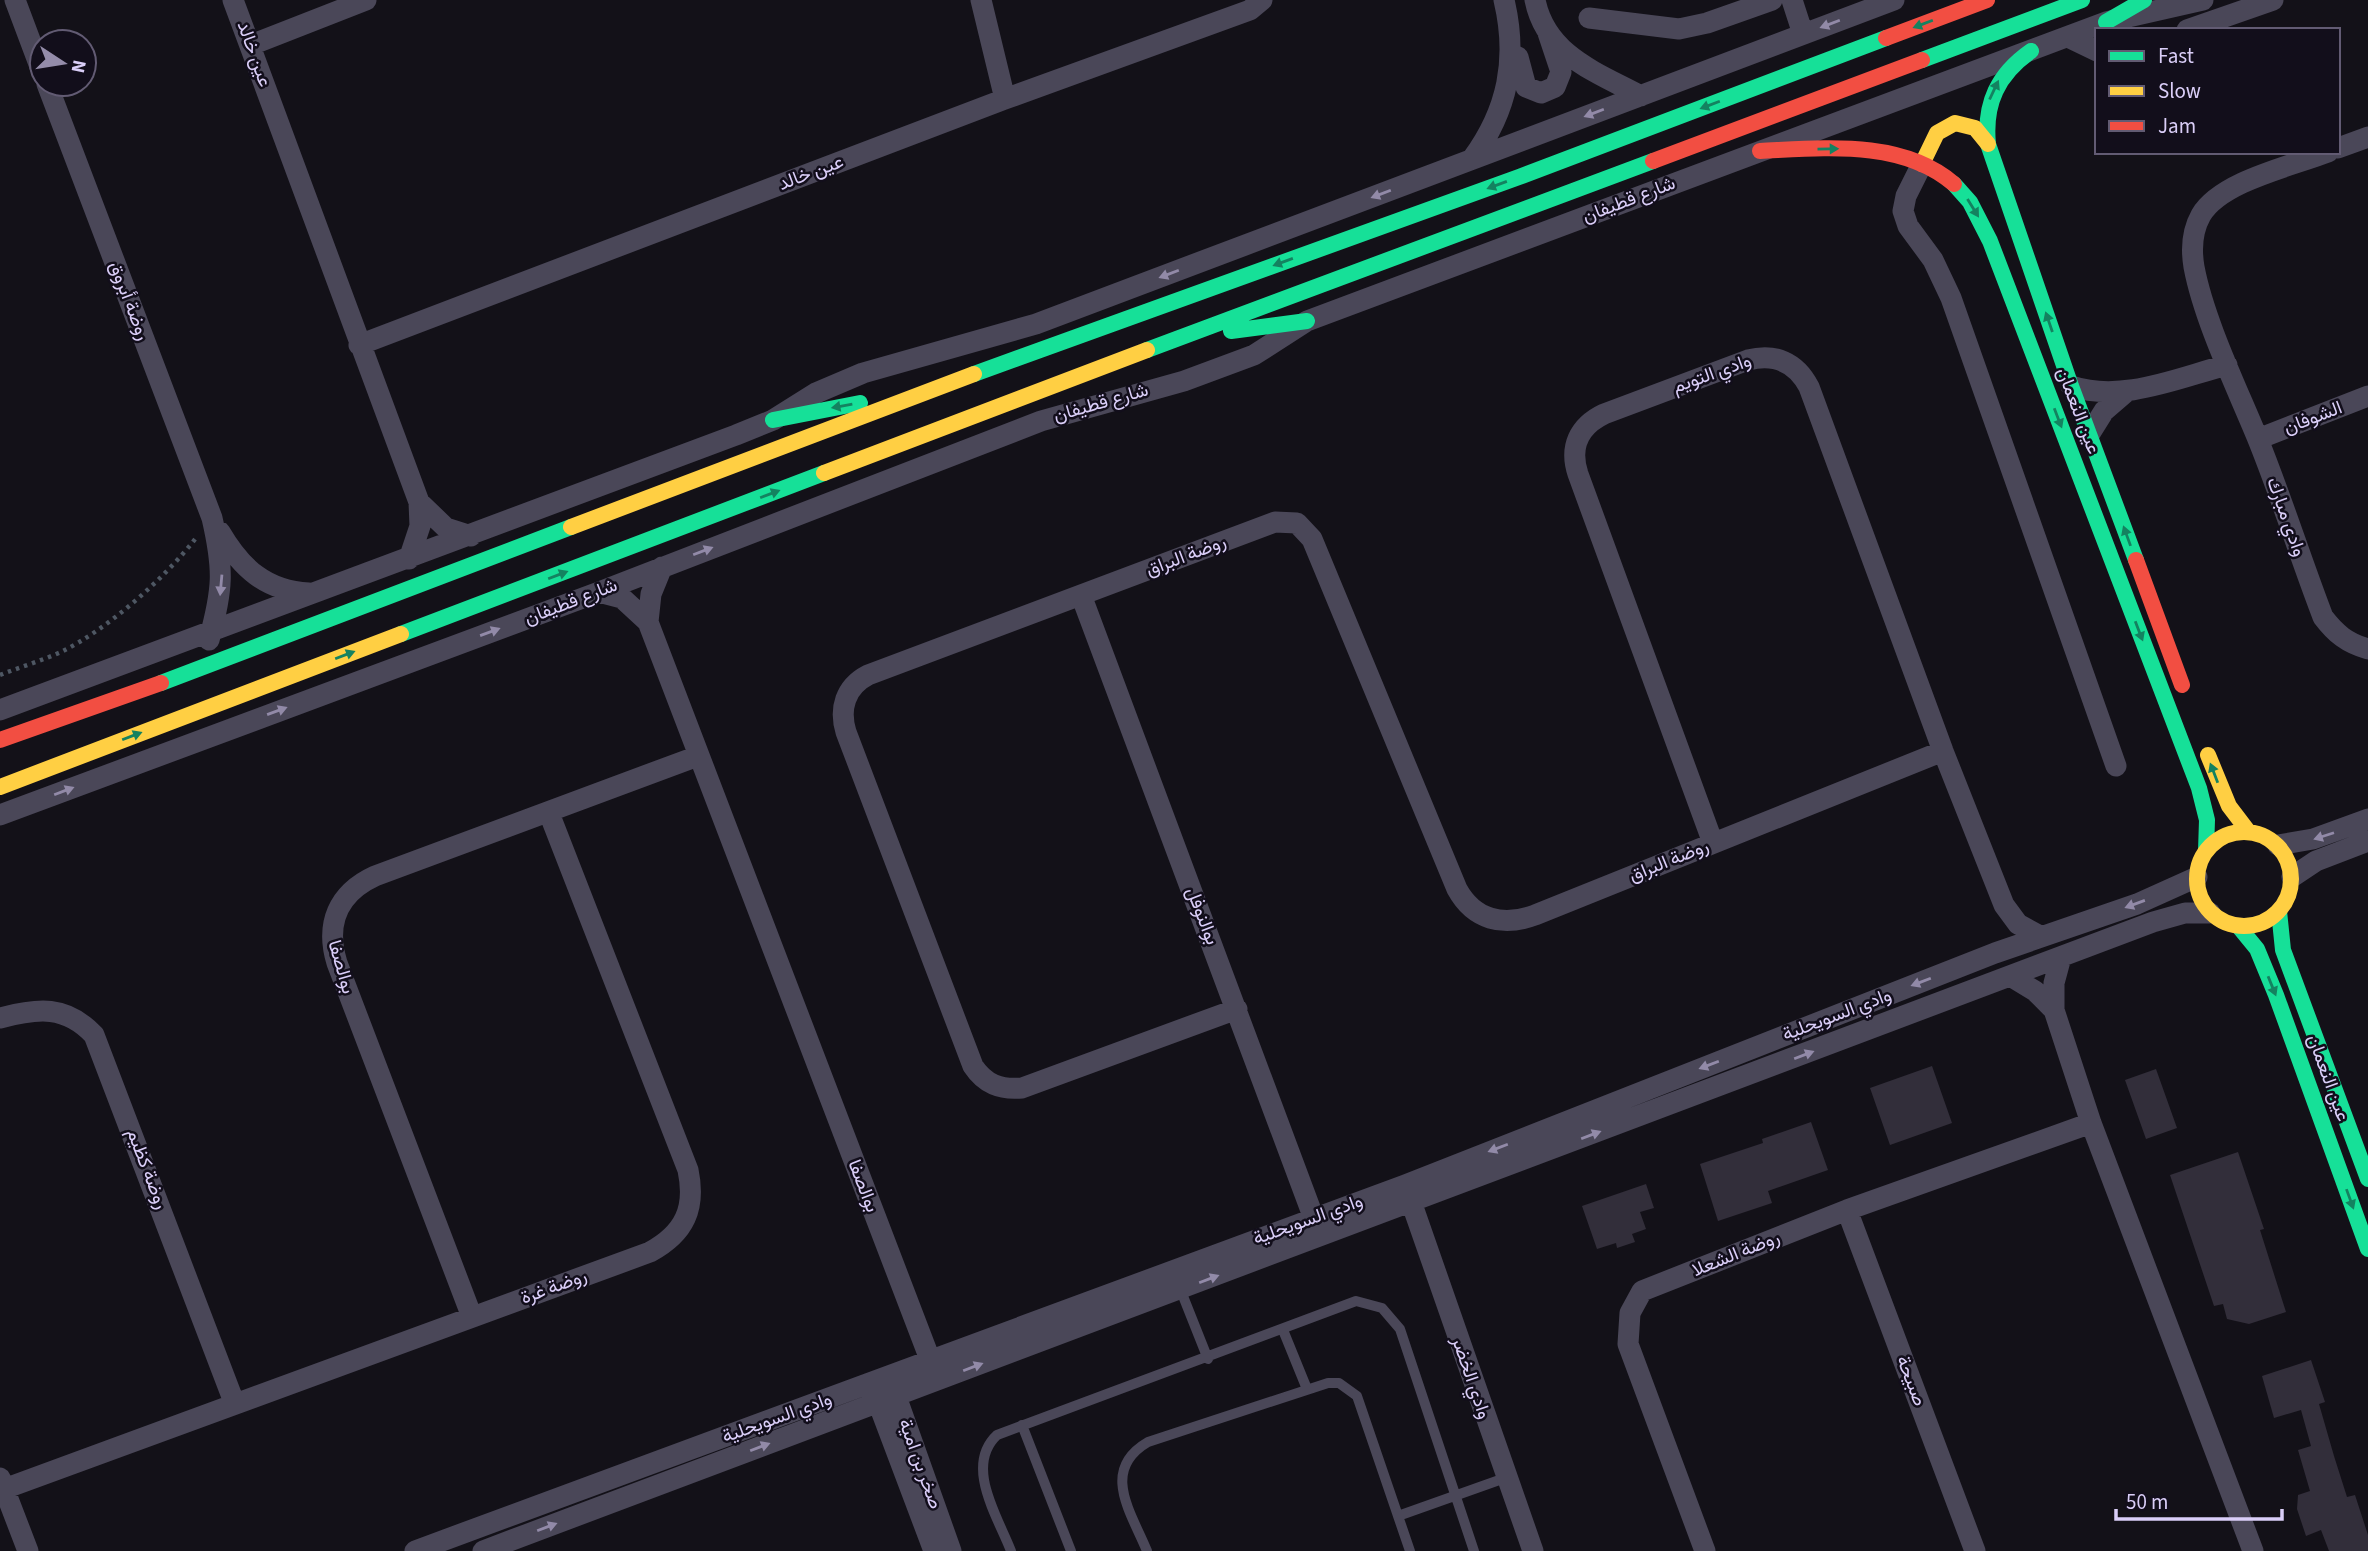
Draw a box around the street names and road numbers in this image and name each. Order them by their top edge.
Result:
street label: عين خالد [230,17,278,91]
street label: عين خالد [774,148,848,198]
street label: شارع قطيفان [1579,170,1679,230]
street label: روضة أبروق [102,257,156,345]
street label: وادي التويم [1669,347,1756,402]
street label: عين النعمان [2049,364,2107,458]
street label: شارع قطيفان [1050,377,1152,429]
street label: الشوفان [2280,394,2346,442]
street label: وادي مبارك [2258,473,2313,561]
street label: روضة البراق [1142,528,1230,584]
street label: شارع قطيفان [521,572,621,632]
street label: روضة البراق [1625,833,1713,889]
street label: بوالنوفل [1179,883,1225,949]
street label: بوالصفا [320,937,362,997]
street label: وادي السويحلية [1778,982,1896,1049]
street label: عين النعمان [2300,1031,2356,1125]
street label: روضة كظيم [119,1125,175,1213]
street label: بوالصفا [841,1156,885,1216]
street label: وادي السويحلية [1249,1188,1367,1253]
street label: روضة الشعلا [1688,1224,1784,1284]
street label: روضة غرة [517,1263,591,1311]
street label: وادي الخضر [1443,1332,1498,1423]
street label: صبيحة [1889,1352,1933,1410]
street label: وادي السويحلية [718,1386,836,1451]
street label: صخر بن امية [891,1415,949,1513]

